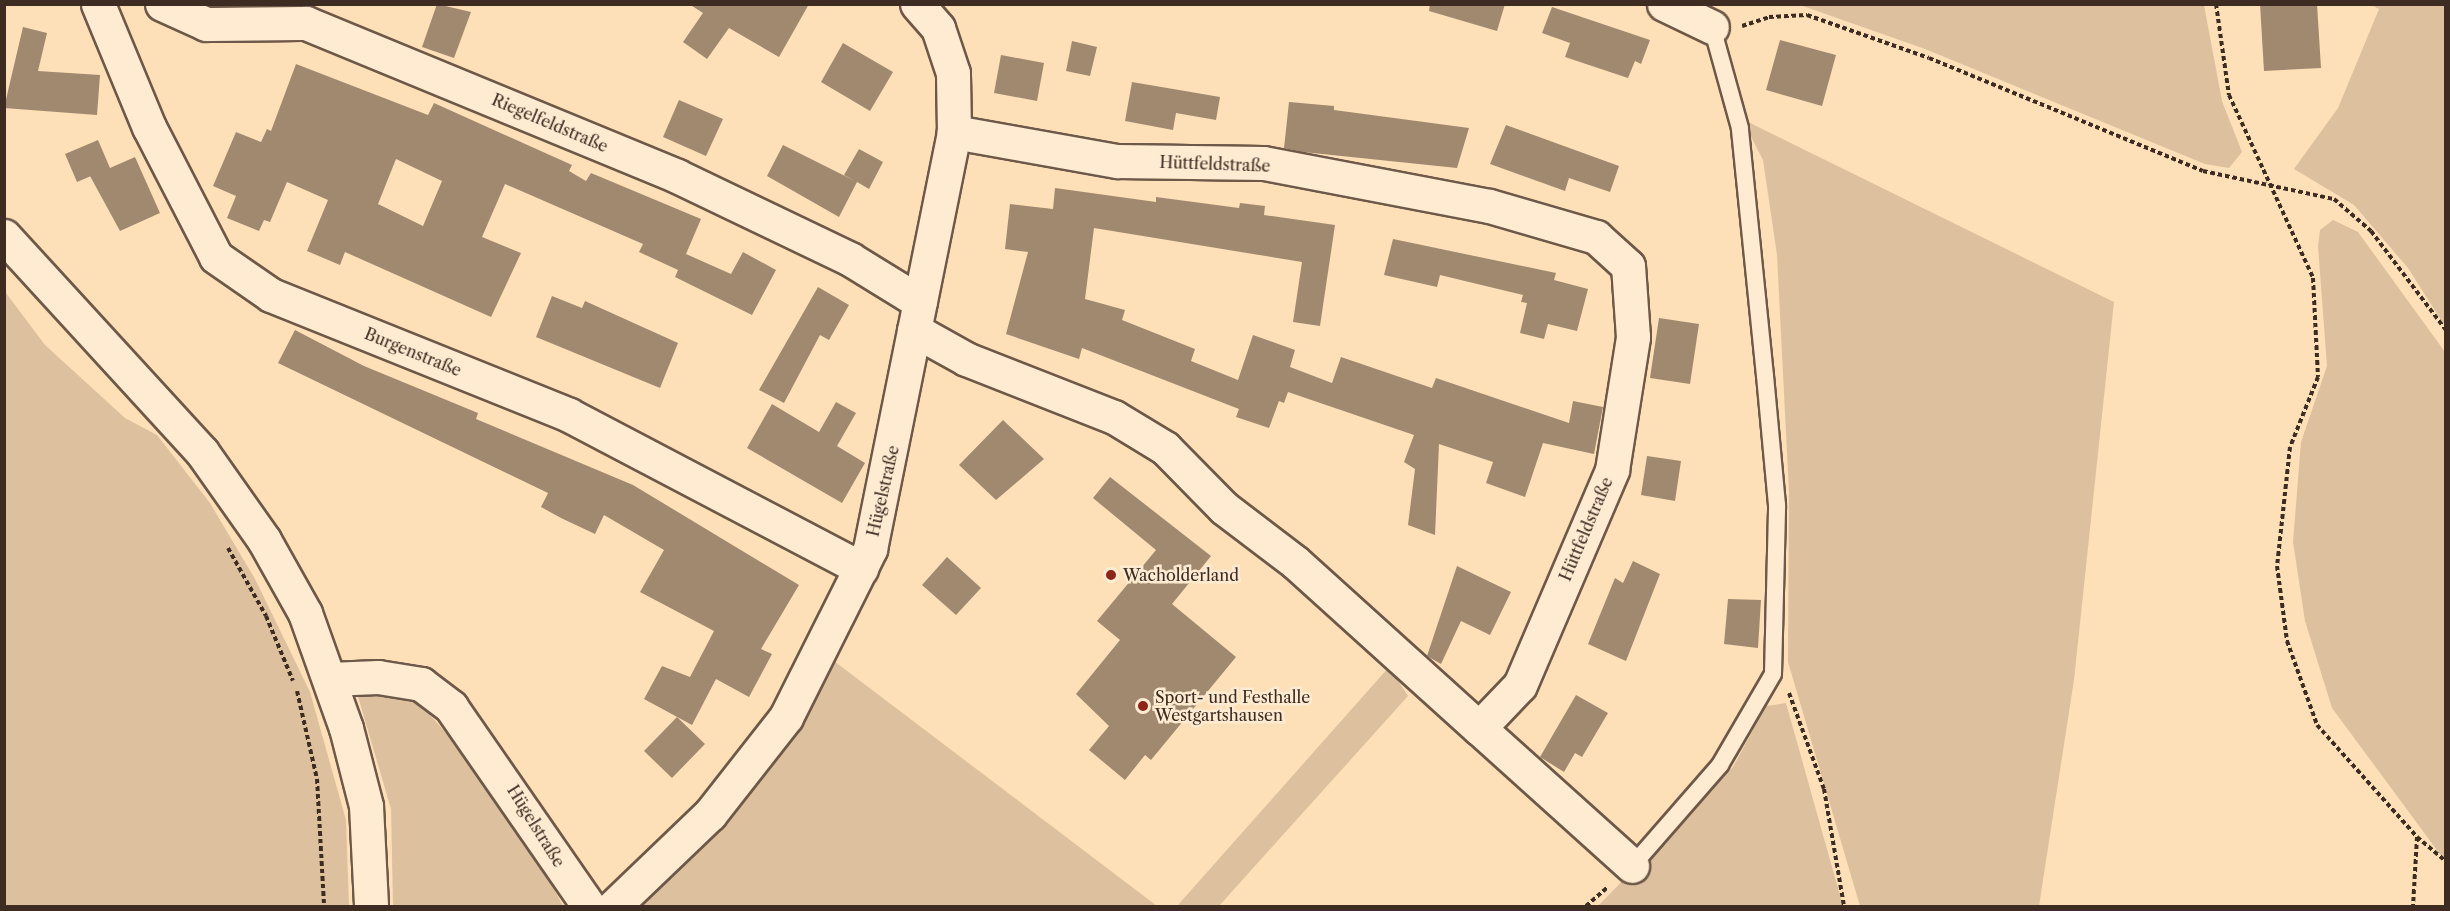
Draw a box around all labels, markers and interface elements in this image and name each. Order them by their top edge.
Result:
street label: Riegelfeldstraße [489,90,611,156]
street label: Hüttfeldstraße [1159,152,1271,176]
street label: Burgenstraße [362,324,464,380]
street label: Hügelstraße [863,444,903,538]
street label: Hüttfeldstraße [1555,474,1617,584]
place label: Wacholderland [1123,565,1239,585]
marker: Wacholderland [1104,568,1118,582]
place label: Sport- und Festhalle Westgartshausen [1155,687,1310,725]
marker: Sport- und Festhalle Westgartshausen [1136,699,1150,713]
street label: Hügelstraße [503,782,569,870]

